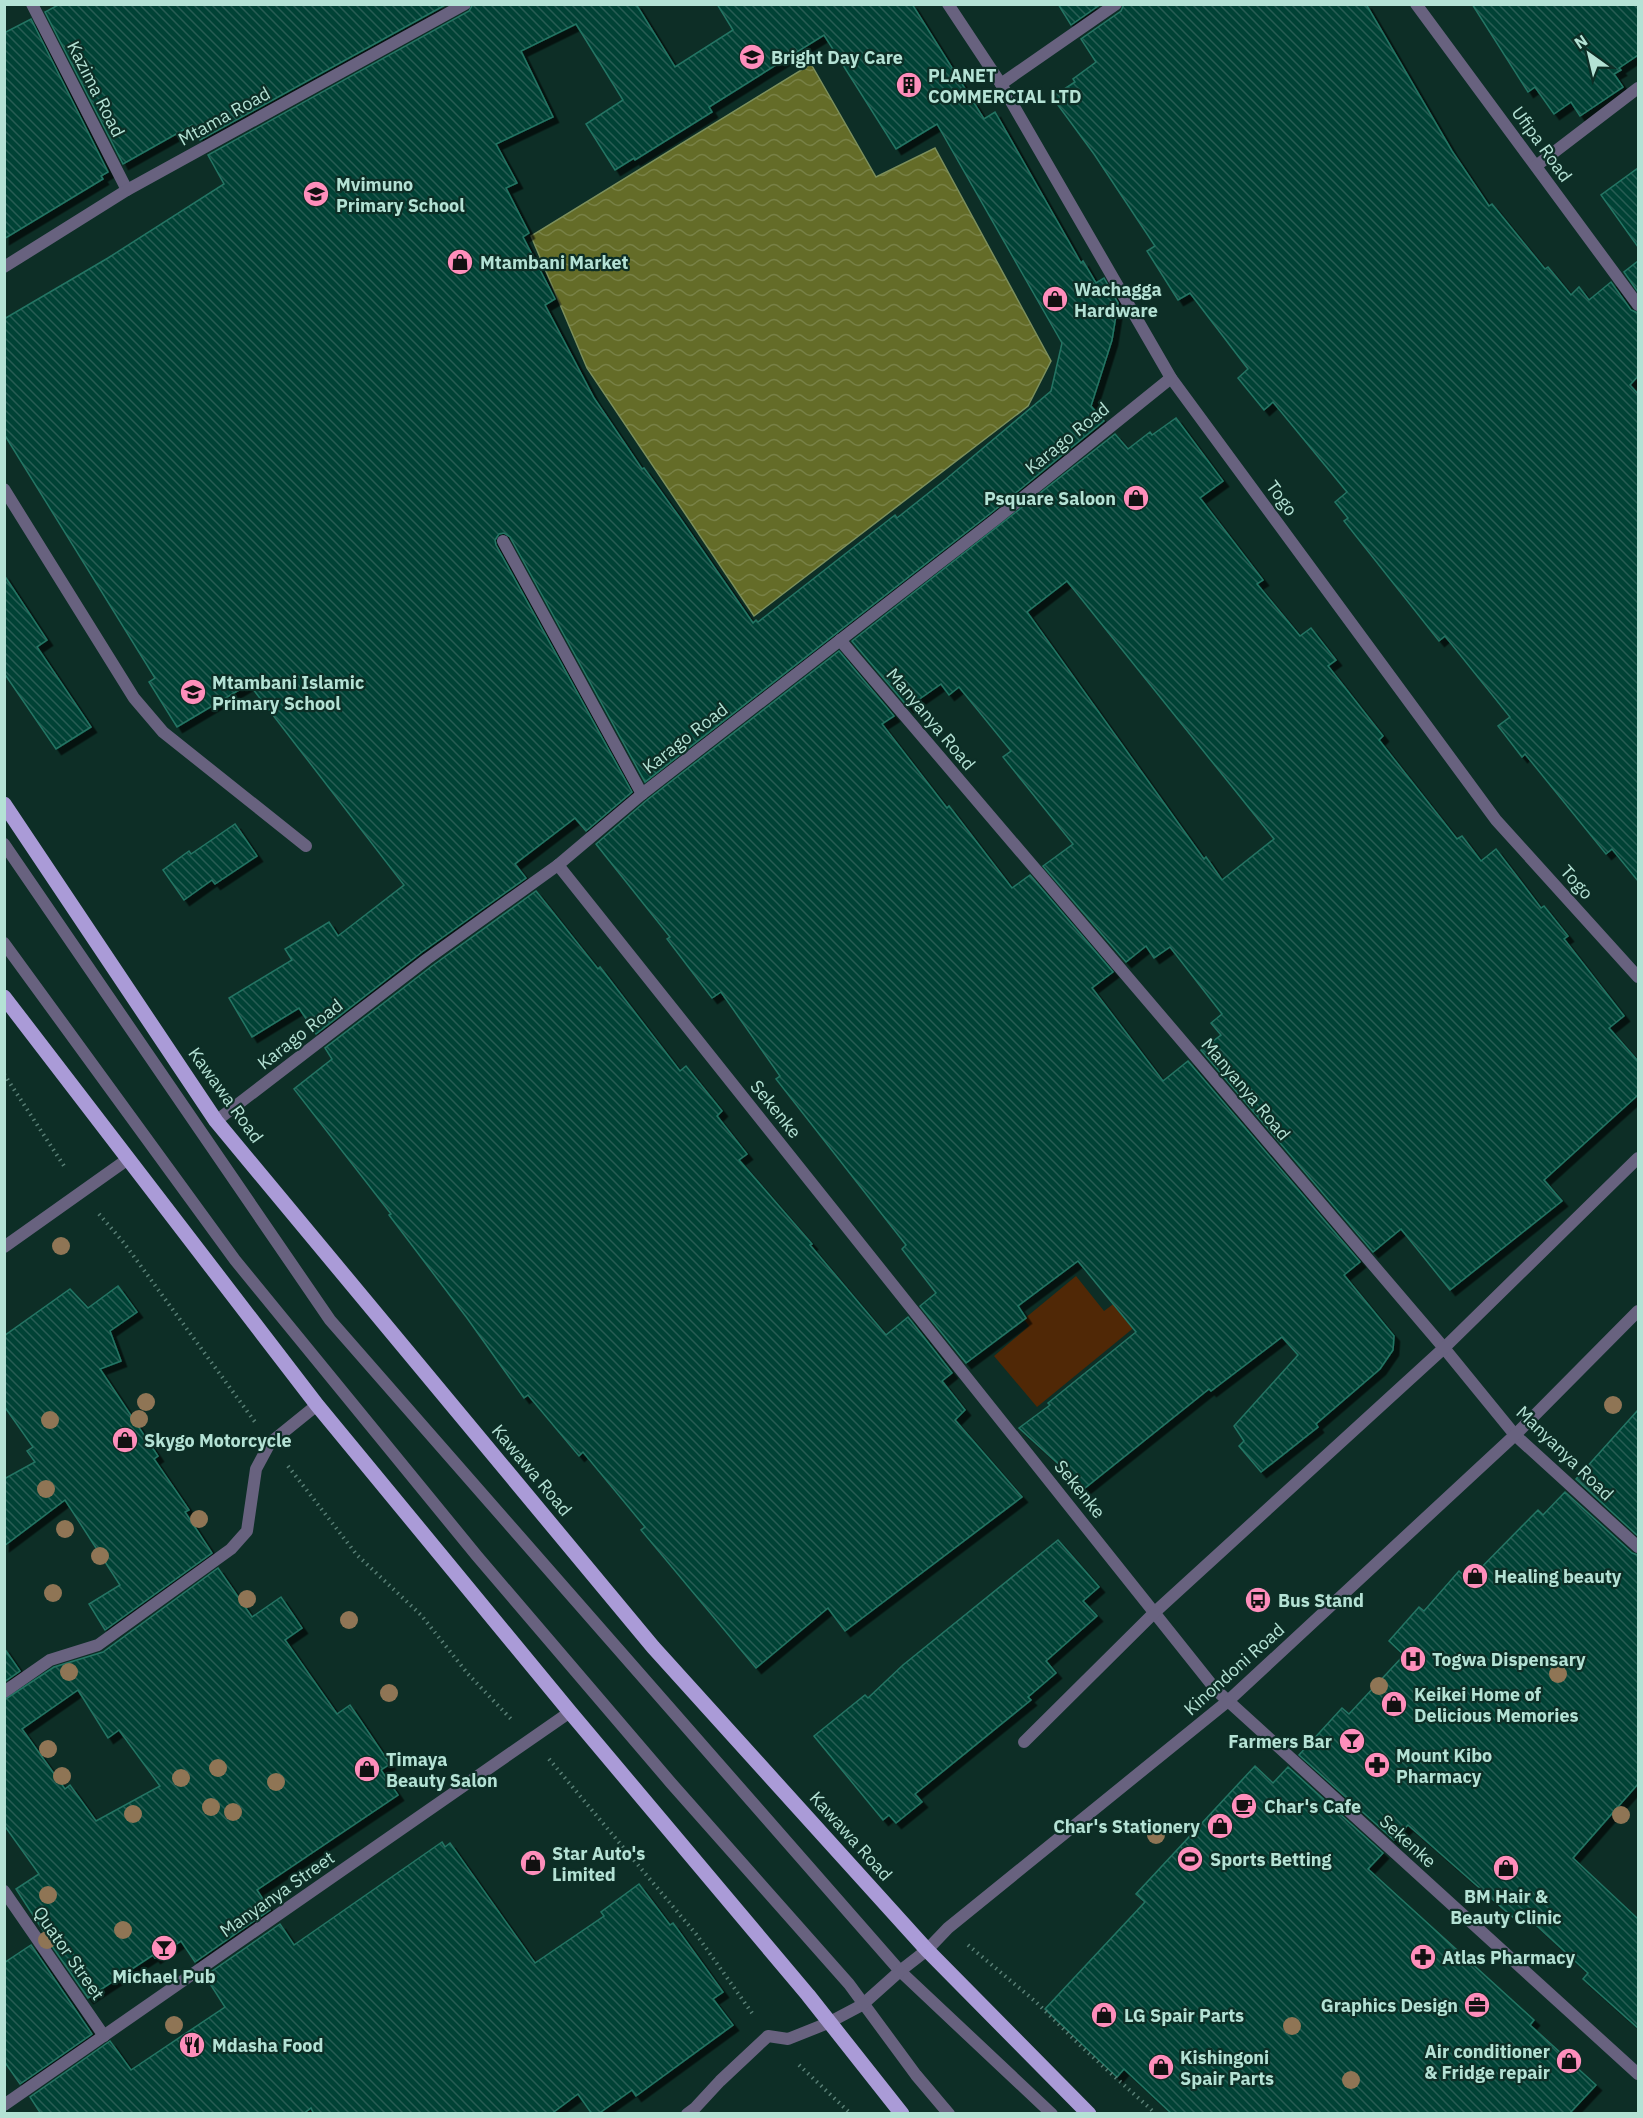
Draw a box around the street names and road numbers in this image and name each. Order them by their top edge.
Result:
street label: Kazima Road [62,37,130,141]
street label: Mtama Road [174,81,274,151]
street label: Ufipa Road [1507,102,1577,186]
street label: Karago Road [1020,397,1114,479]
street label: Togo [1261,476,1303,520]
street label: Manyanya Road [881,663,981,775]
street label: Karago Road [638,698,732,778]
street label: Togo [1556,860,1598,904]
street label: Karago Road [253,994,347,1074]
street label: Manyanya Road [1196,1033,1296,1145]
street label: Kawawa Road [184,1043,268,1147]
street label: Sekenke [745,1075,807,1143]
street label: Manyanya Road [1511,1401,1619,1505]
street label: Kawawa Road [487,1419,577,1521]
street label: Sekenke [1049,1455,1111,1523]
street label: Kinondoni Road [1179,1618,1289,1720]
street label: Kawawa Road [805,1786,897,1886]
street label: Sekenke [1375,1809,1441,1873]
street label: Manyanya Street [215,1846,339,1942]
street label: Quator Street [28,1902,110,2004]

